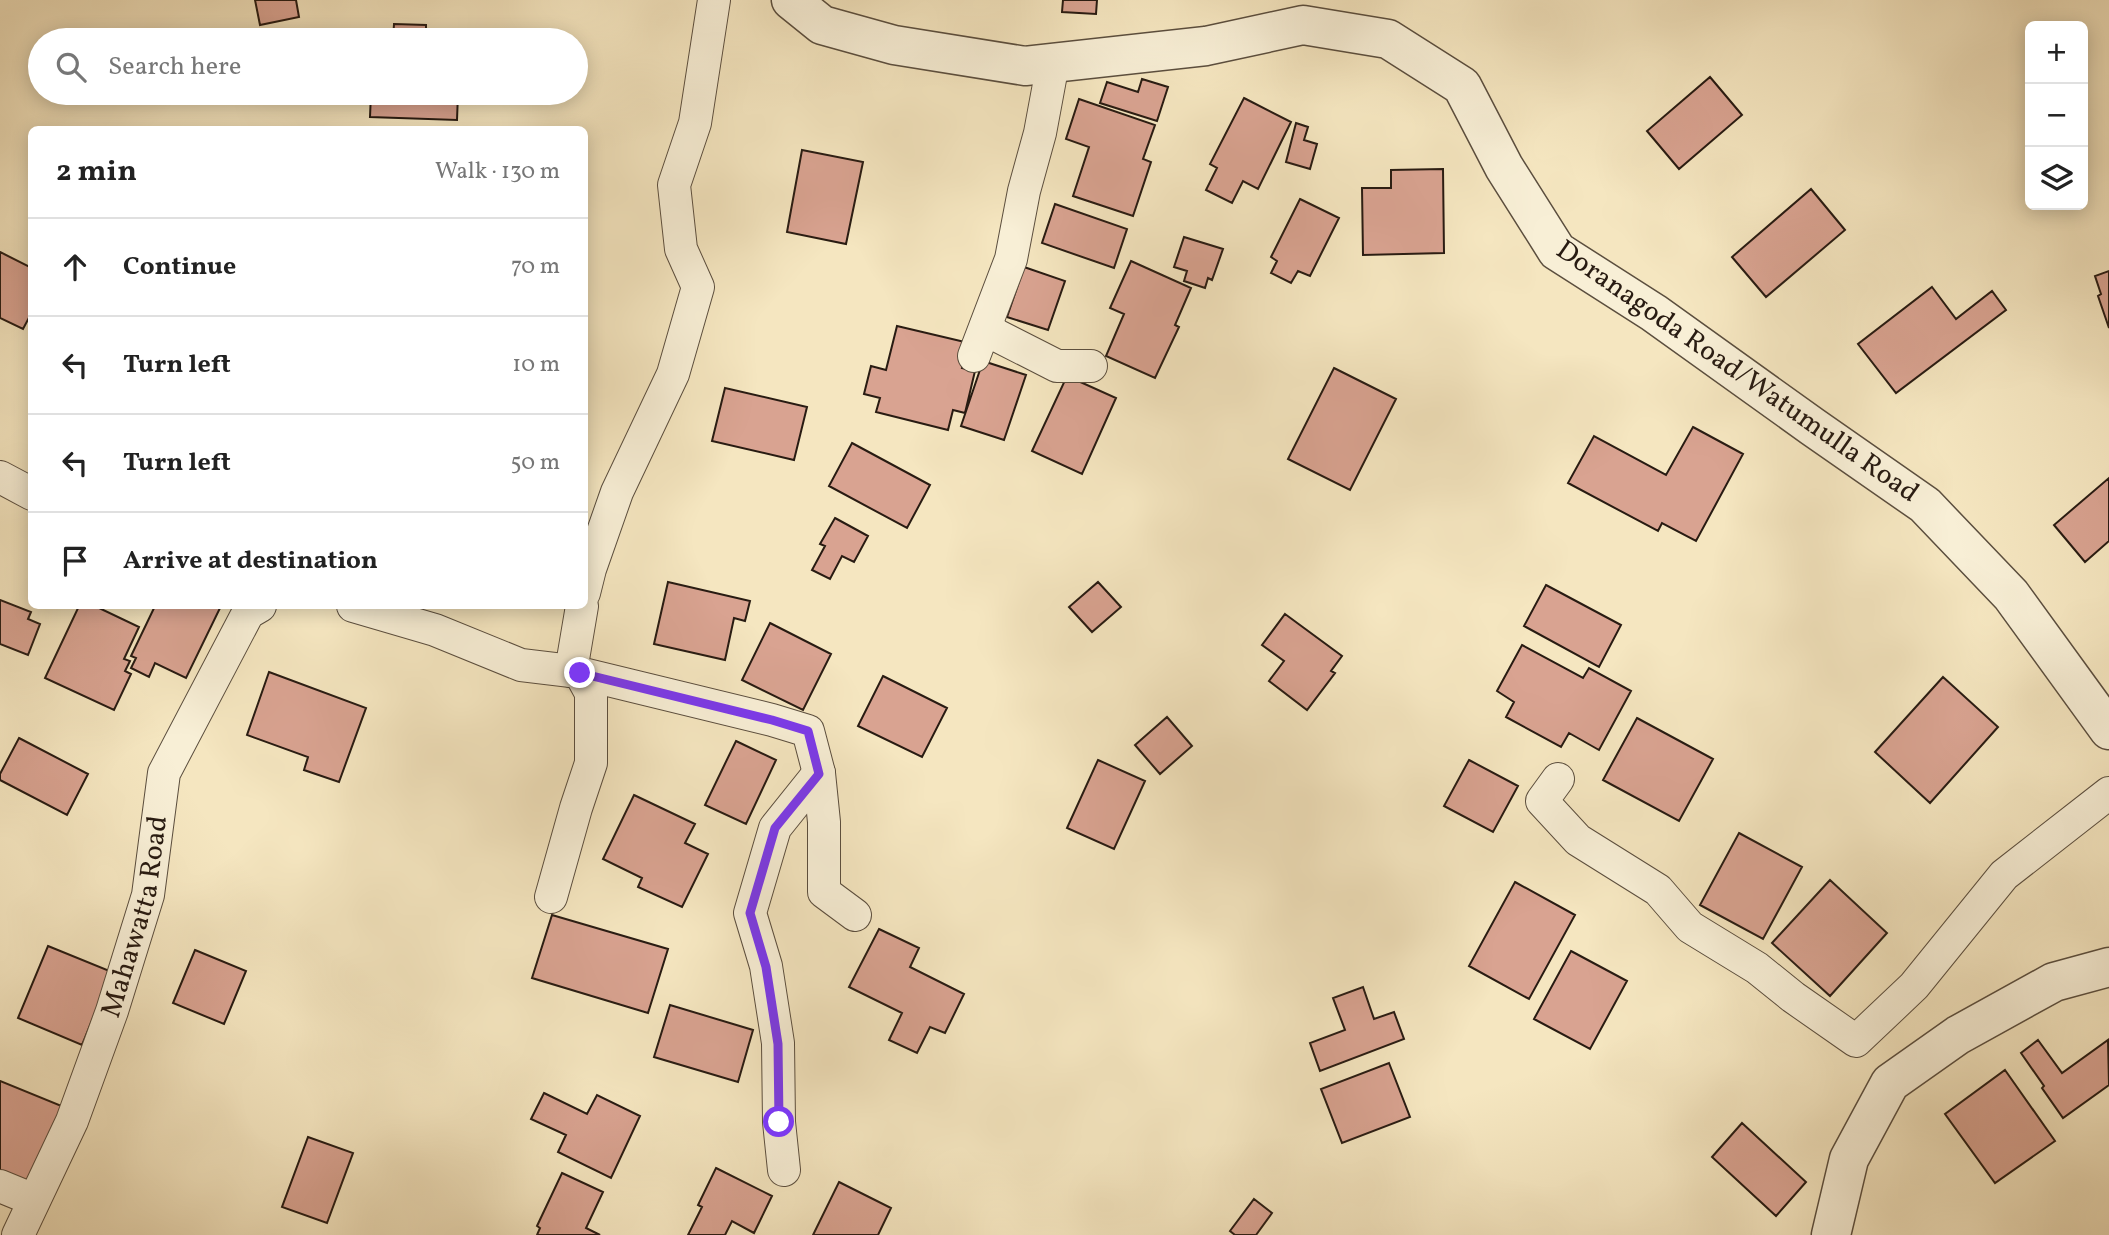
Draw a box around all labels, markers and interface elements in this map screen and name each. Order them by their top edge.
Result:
map controls [2025,21,2088,210]
button: + [2025,21,2088,84]
search box [28,28,588,105]
icon: search [52,48,90,86]
text: Search here [108,49,241,85]
button: − [2025,84,2088,147]
button: layers [2025,147,2088,210]
text: 2 min [56,151,137,193]
text: Walk · 130 m [435,156,560,188]
street label: Doranagoda Road/Watumulla Road [1548,231,1926,513]
icon: ahead [56,248,94,286]
text: Continue [123,249,236,285]
text: 70 m [511,251,560,283]
icon: left [56,346,94,384]
text: Turn left [123,347,231,383]
text: 10 m [512,349,560,381]
icon: left [56,444,94,482]
text: Turn left [123,445,231,481]
text: 50 m [511,447,560,479]
icon: arrive [56,542,94,580]
text: Arrive at destination [123,543,378,579]
route end [564,657,595,688]
street label: Mahawatta Road [92,813,178,1022]
route start [763,1106,794,1137]

